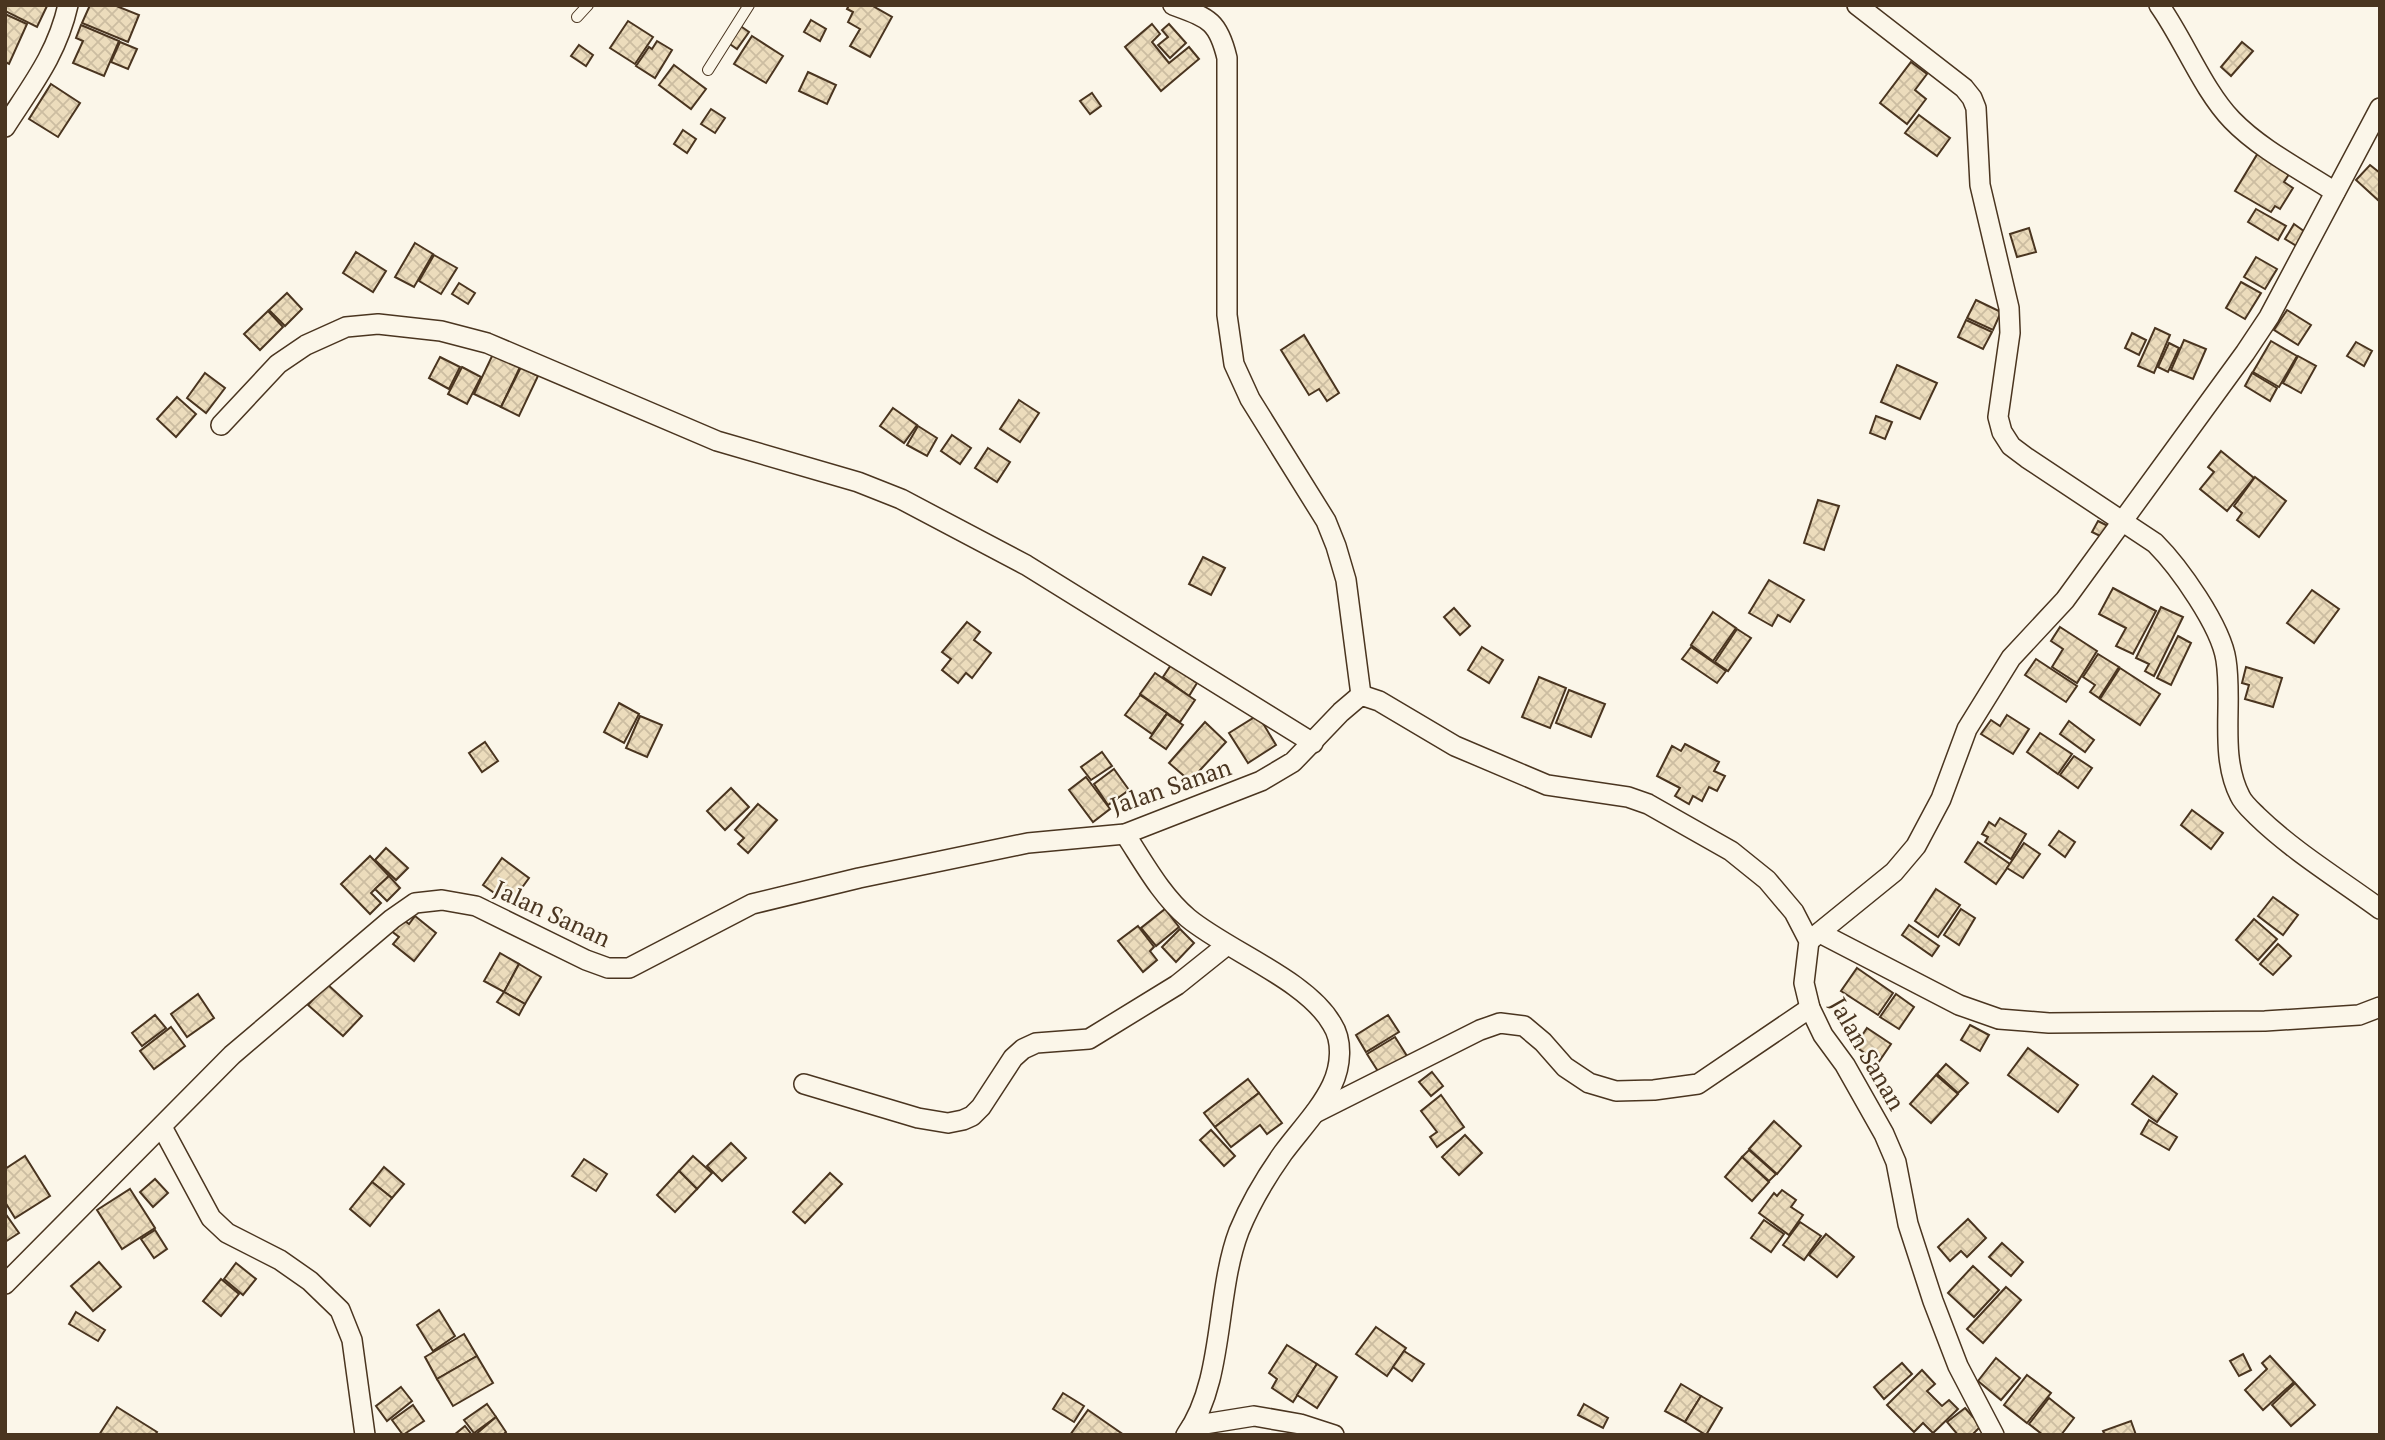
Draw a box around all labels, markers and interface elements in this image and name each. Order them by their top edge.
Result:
street label: Jalan Sanan [1106,751,1235,822]
street label: Jalan Sanan [489,872,616,954]
street label: Jalan Sanan [1823,991,1913,1116]

